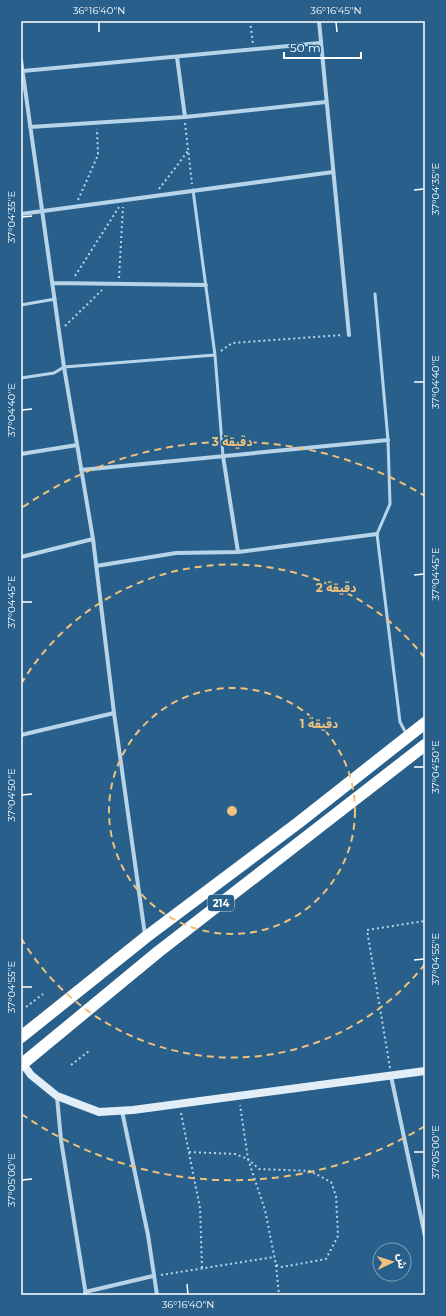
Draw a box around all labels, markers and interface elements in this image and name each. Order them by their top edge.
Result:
text: 36°16'40"N [73,4,125,17]
text: 36°16'45"N [310,4,362,17]
scale bar [284,34,361,60]
text: 50 m [290,40,321,55]
text: 37°04'35"E [429,162,442,215]
text: 37°04'35"E [5,190,18,243]
text: 37°04'40"E [429,355,442,409]
text: 37°04'40"E [5,383,18,437]
text: 3 دقيقة [211,434,252,449]
text: 37°04'45"E [429,547,442,600]
text: 37°04'45"E [5,575,18,628]
text: 2 دقيقة [316,580,356,595]
text: 1 دقيقة [300,716,338,731]
text: 37°04'50"E [429,740,442,794]
text: 37°04'50"E [5,768,18,822]
centre of rings [225,804,239,818]
road number: 214 [208,895,234,911]
text: 37°04'55"E [429,933,442,985]
text: 37°04'55"E [5,961,18,1013]
text: 37°05'00"E [429,1125,442,1179]
text: 37°05'00"E [5,1153,18,1207]
north arrow [372,1242,412,1282]
text: ش [394,1253,409,1269]
text: 36°16'40"N [162,1298,214,1311]

